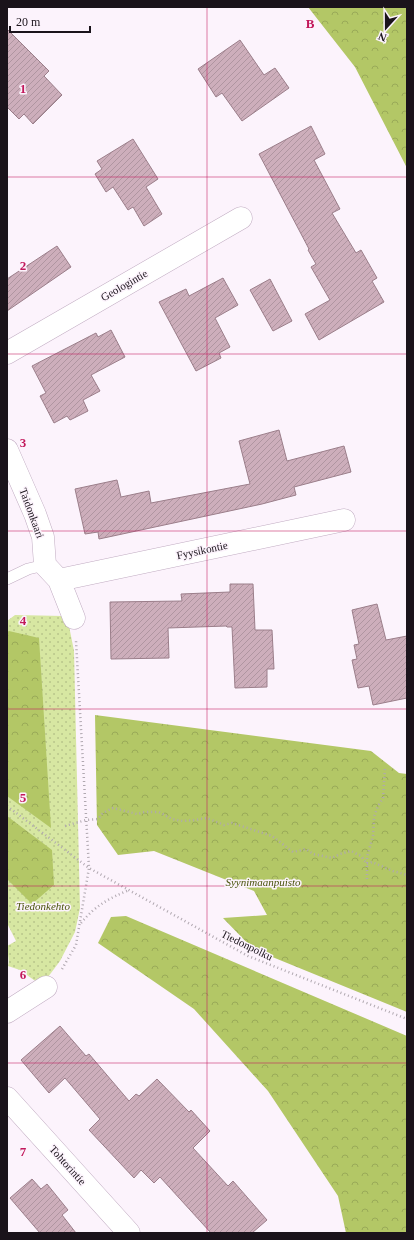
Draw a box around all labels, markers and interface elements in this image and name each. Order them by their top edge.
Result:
scale bar [10,8,90,34]
north arrow [366,8,406,48]
text: 20 m [16,15,41,29]
text: B [306,16,315,31]
text: N [377,30,388,44]
text: 1 [20,81,26,96]
text: 2 [20,258,26,273]
street label: Geologintie [99,267,150,303]
text: 3 [20,435,27,450]
street label: Taidonkaari [17,486,47,540]
street label: Fyysikontie [175,539,229,561]
text: 4 [20,613,27,628]
text: 5 [20,790,27,805]
park label: Syynimaanpuisto [225,876,301,888]
park label: Tiedonkehto [16,900,70,912]
street label: Tiedonpolku [219,927,275,963]
text: 6 [20,967,27,982]
street label: Tohtorintie [47,1143,89,1187]
text: 7 [20,1144,27,1159]

